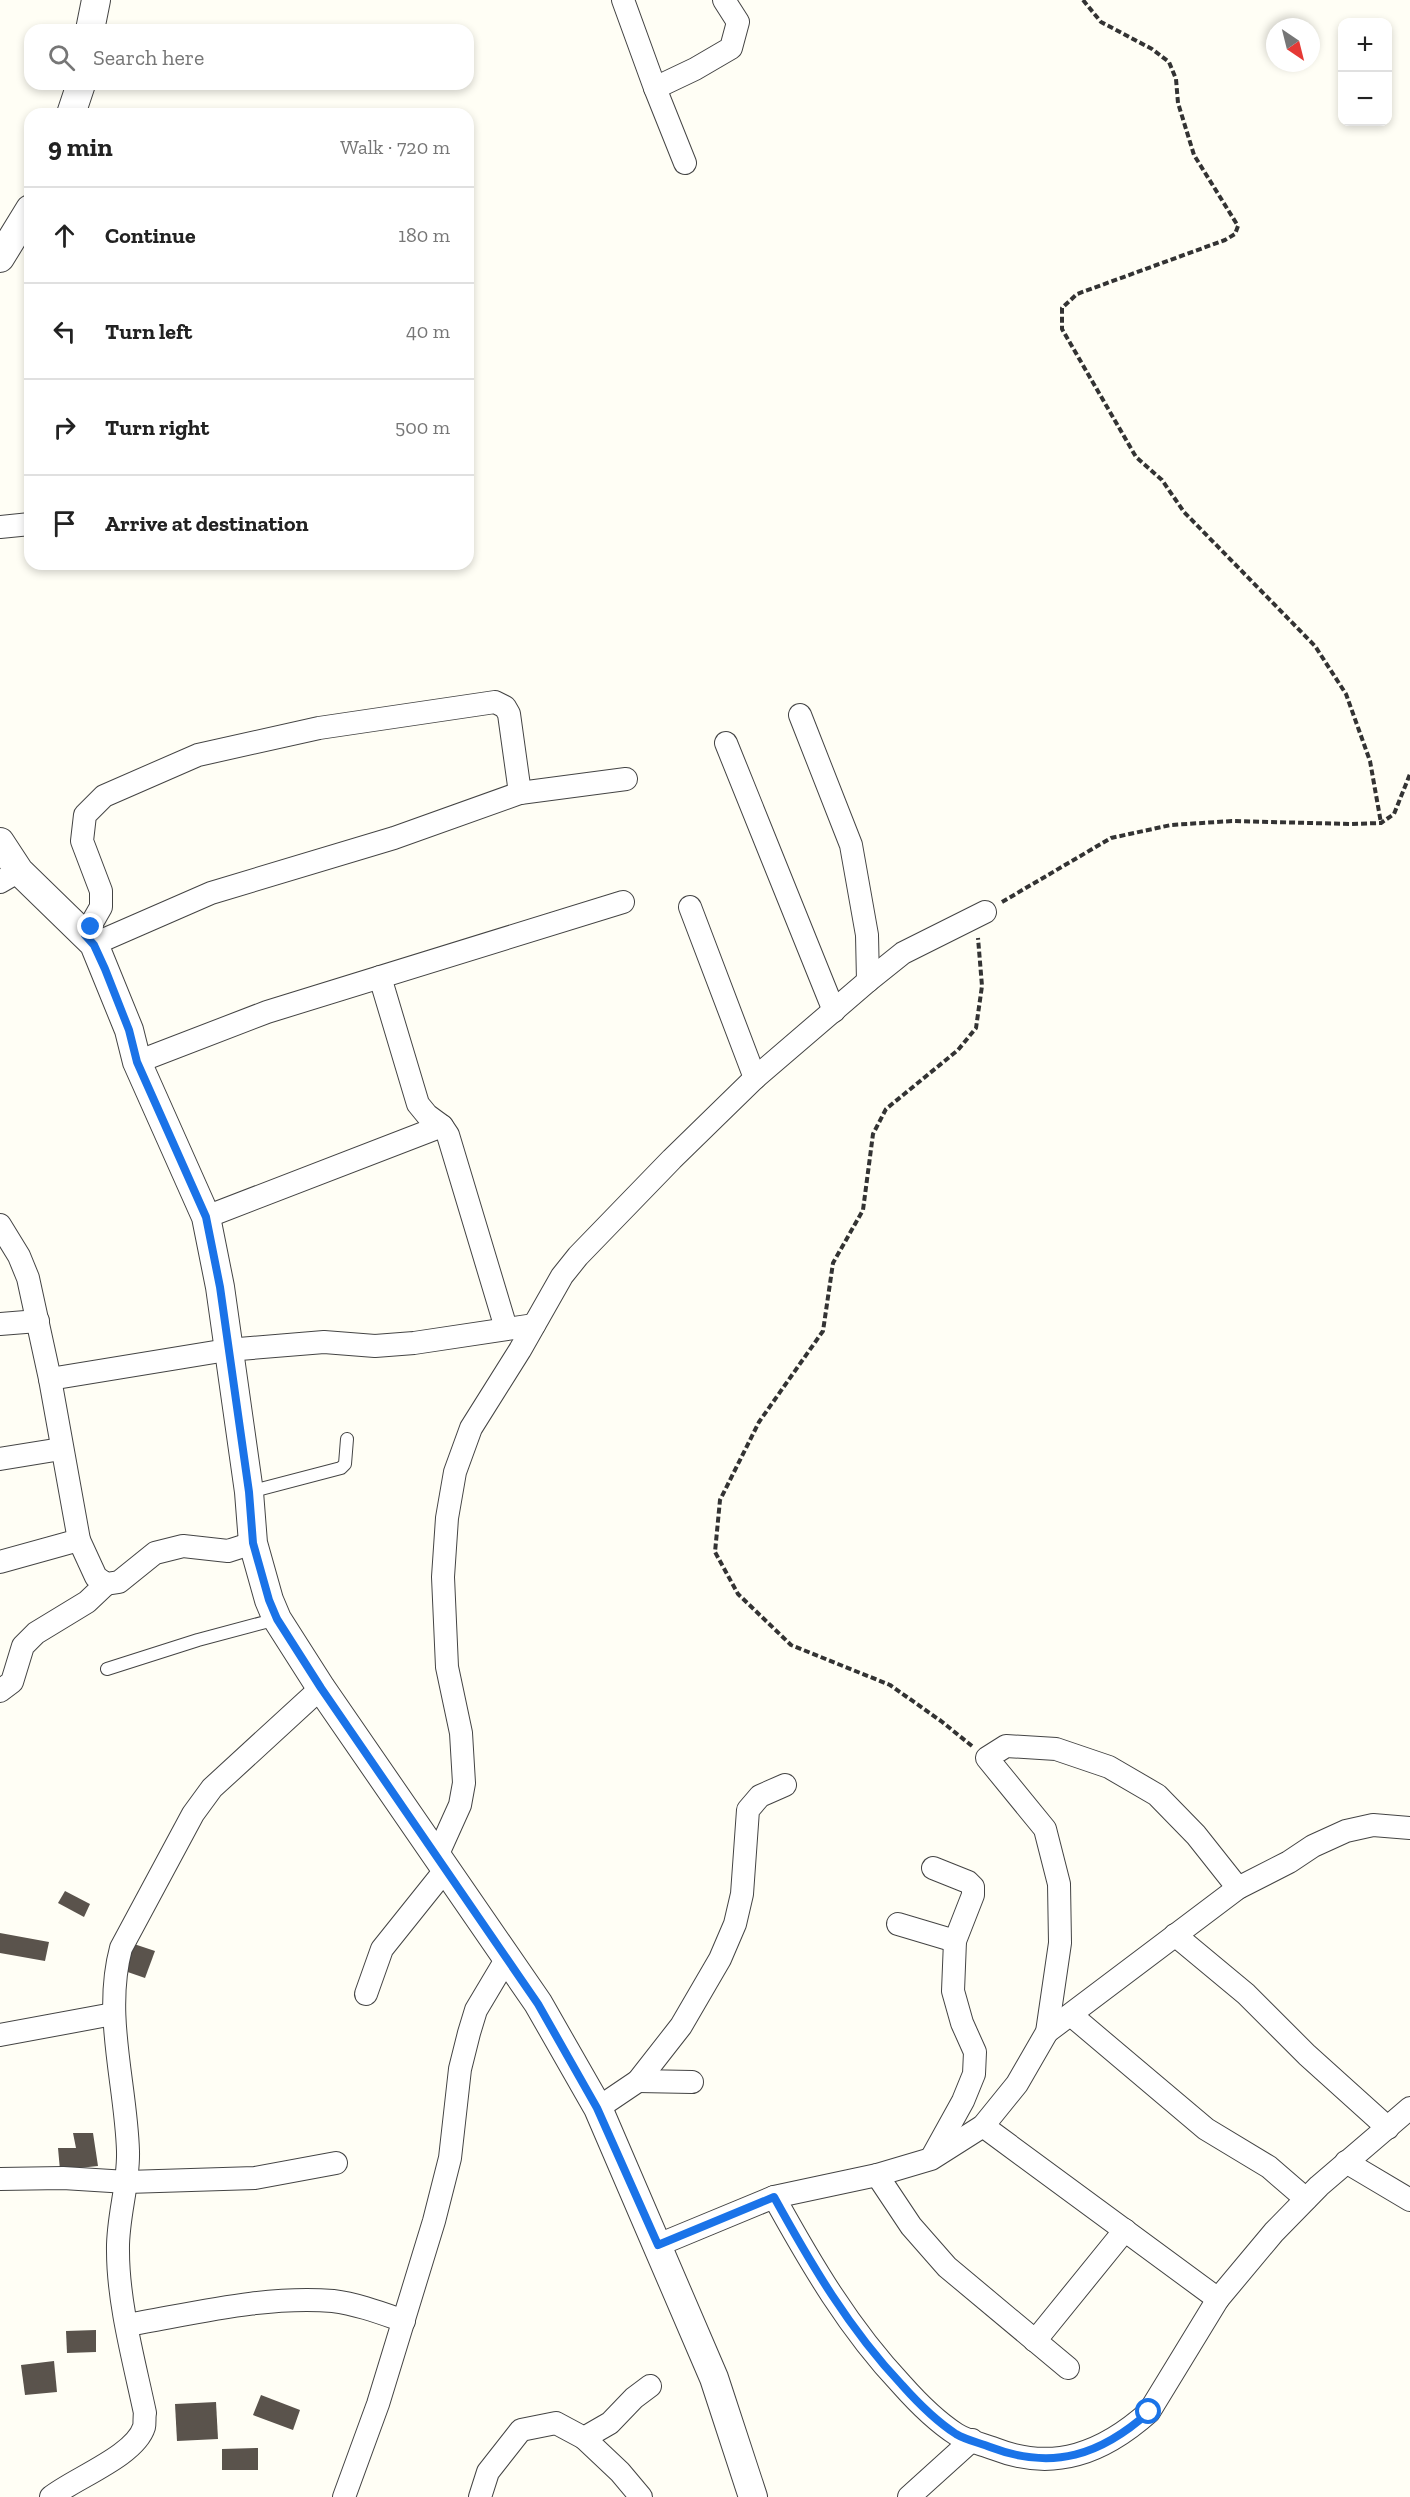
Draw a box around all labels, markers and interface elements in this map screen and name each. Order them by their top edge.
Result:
north arrow [1266,18,1320,72]
map controls [1338,18,1392,126]
button: + [1338,18,1392,72]
search box [24,24,474,90]
icon: search [45,41,78,74]
text: Search here [93,44,204,71]
button: − [1338,72,1392,126]
text: 9 min [48,131,113,163]
text: Walk · 720 m [340,135,450,159]
icon: ahead [48,219,81,252]
text: Continue [105,222,196,249]
text: 180 m [398,223,450,247]
icon: left [48,315,81,348]
text: Turn left [105,318,192,345]
text: 40 m [406,319,450,343]
icon: right [48,411,81,444]
text: Turn right [105,414,209,441]
text: 500 m [395,415,450,439]
icon: arrive [48,507,81,540]
text: Arrive at destination [105,510,308,537]
route end [77,913,103,939]
route start [1135,2398,1161,2424]

